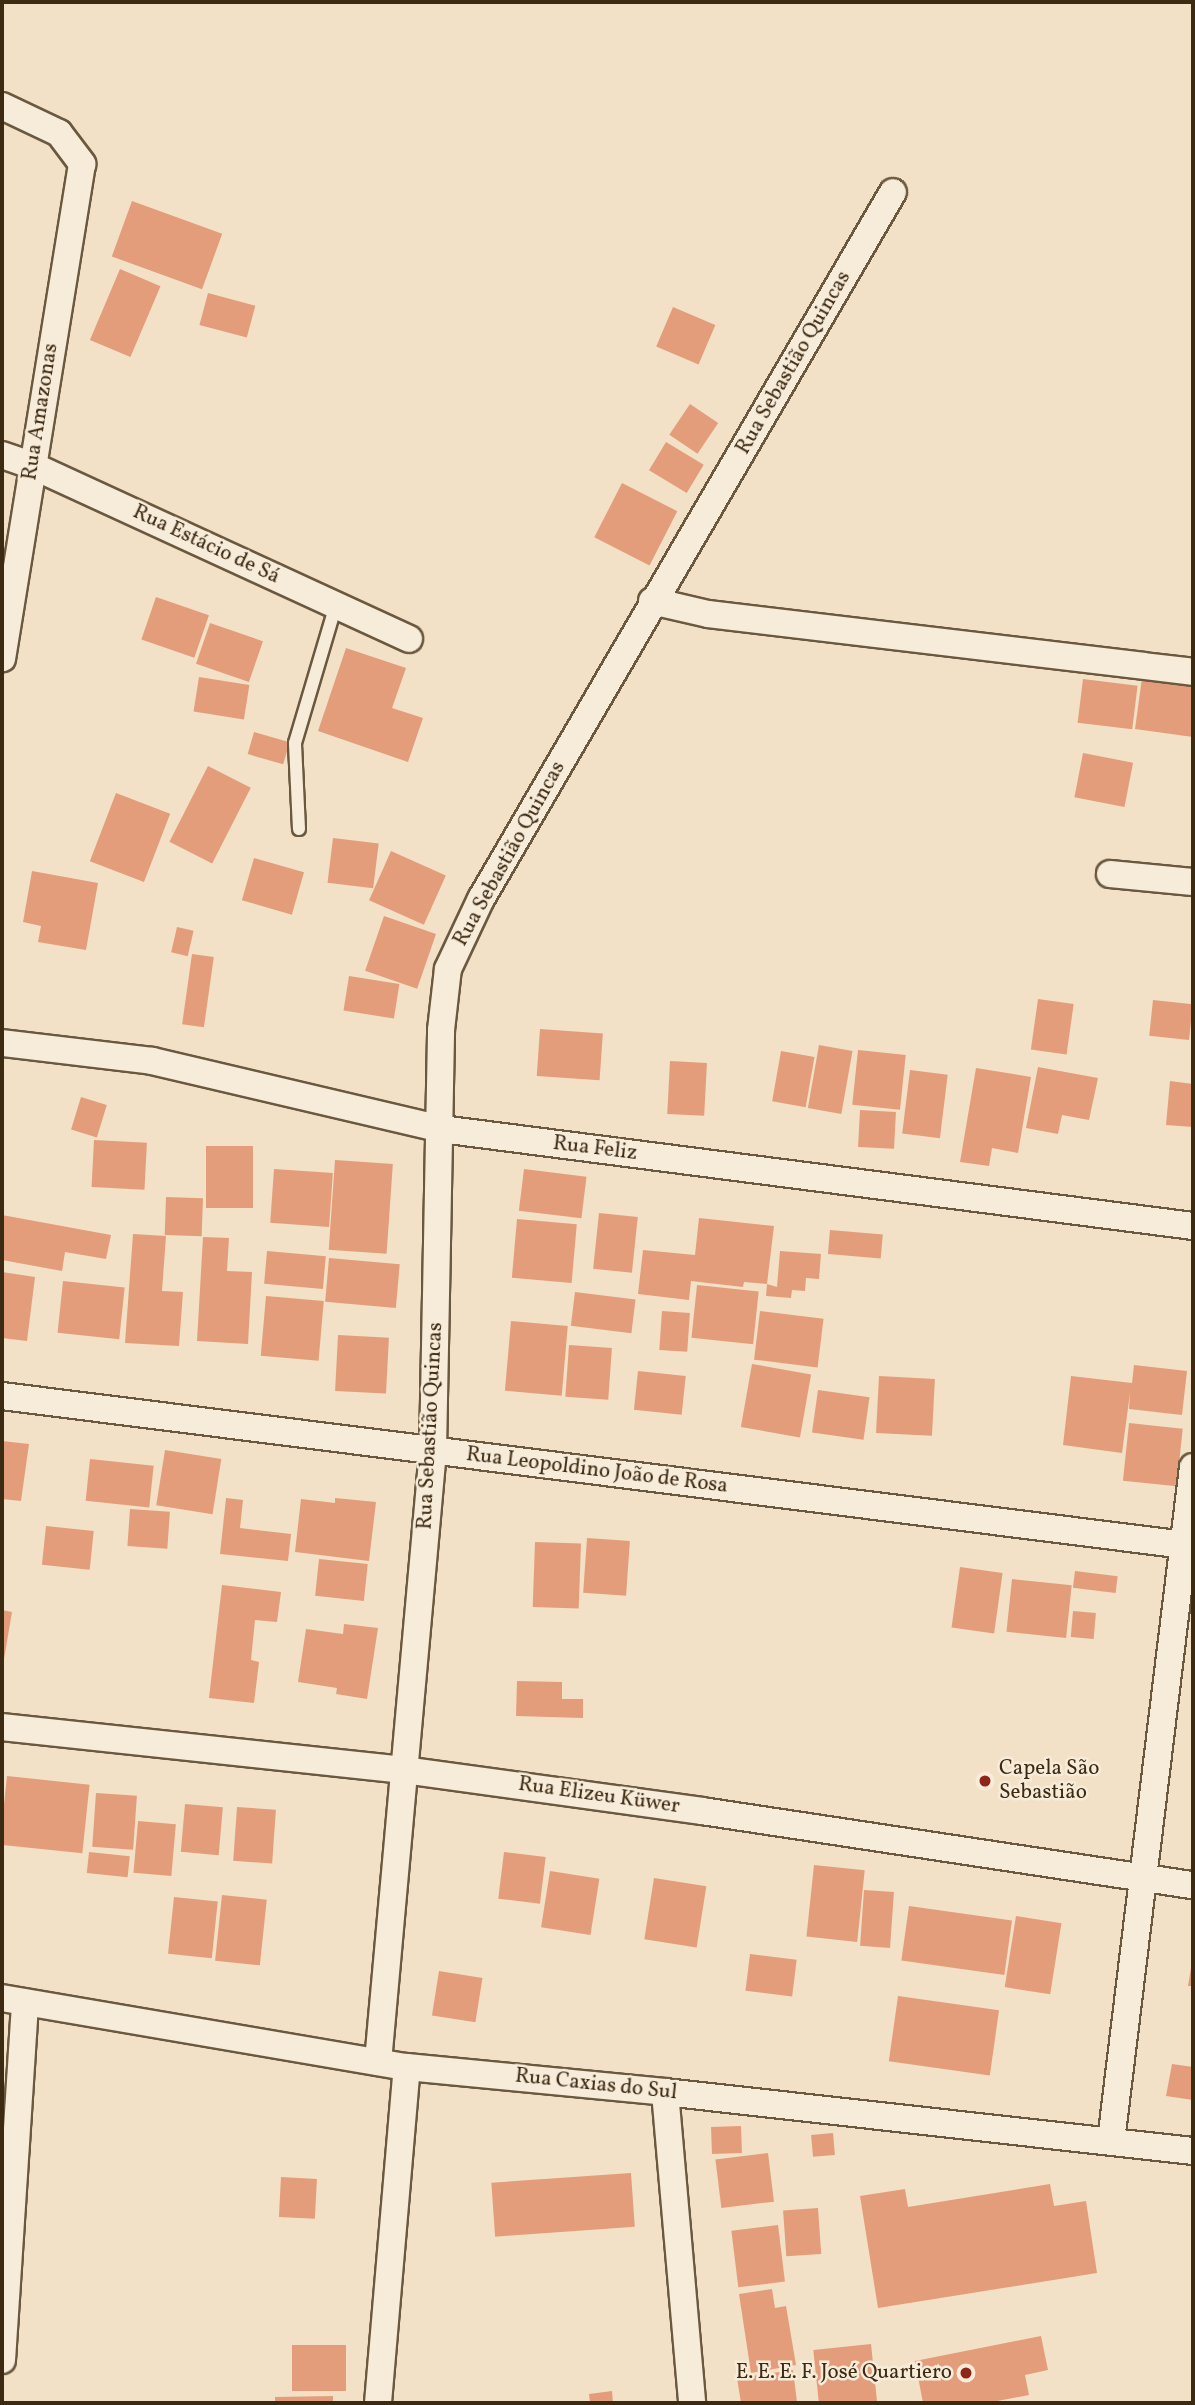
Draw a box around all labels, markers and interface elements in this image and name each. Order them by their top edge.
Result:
street label: Rua Sebastião Quincas [731,267,857,459]
street label: Rua Amazonas [18,342,64,482]
street label: Rua Estácio de Sá [128,500,284,590]
street label: Rua Sebastião Quincas [449,757,571,951]
street label: Rua Feliz [551,1131,639,1167]
street label: Rua Sebastião Quincas [413,1322,449,1530]
street label: Rua Leopoldino João de Rosa [465,1442,729,1500]
place label: Capela São Sebastião [999,1756,1099,1806]
street label: Rua Elizeu Küwer [517,1772,681,1820]
marker: Capela São Sebastião [977,1773,993,1789]
street label: Rua Caxias do Sul [514,2064,678,2106]
place label: E. E. E. F. José Quartiero [736,2360,952,2386]
marker: E. E. E. F. José Quartiero [958,2365,974,2381]

